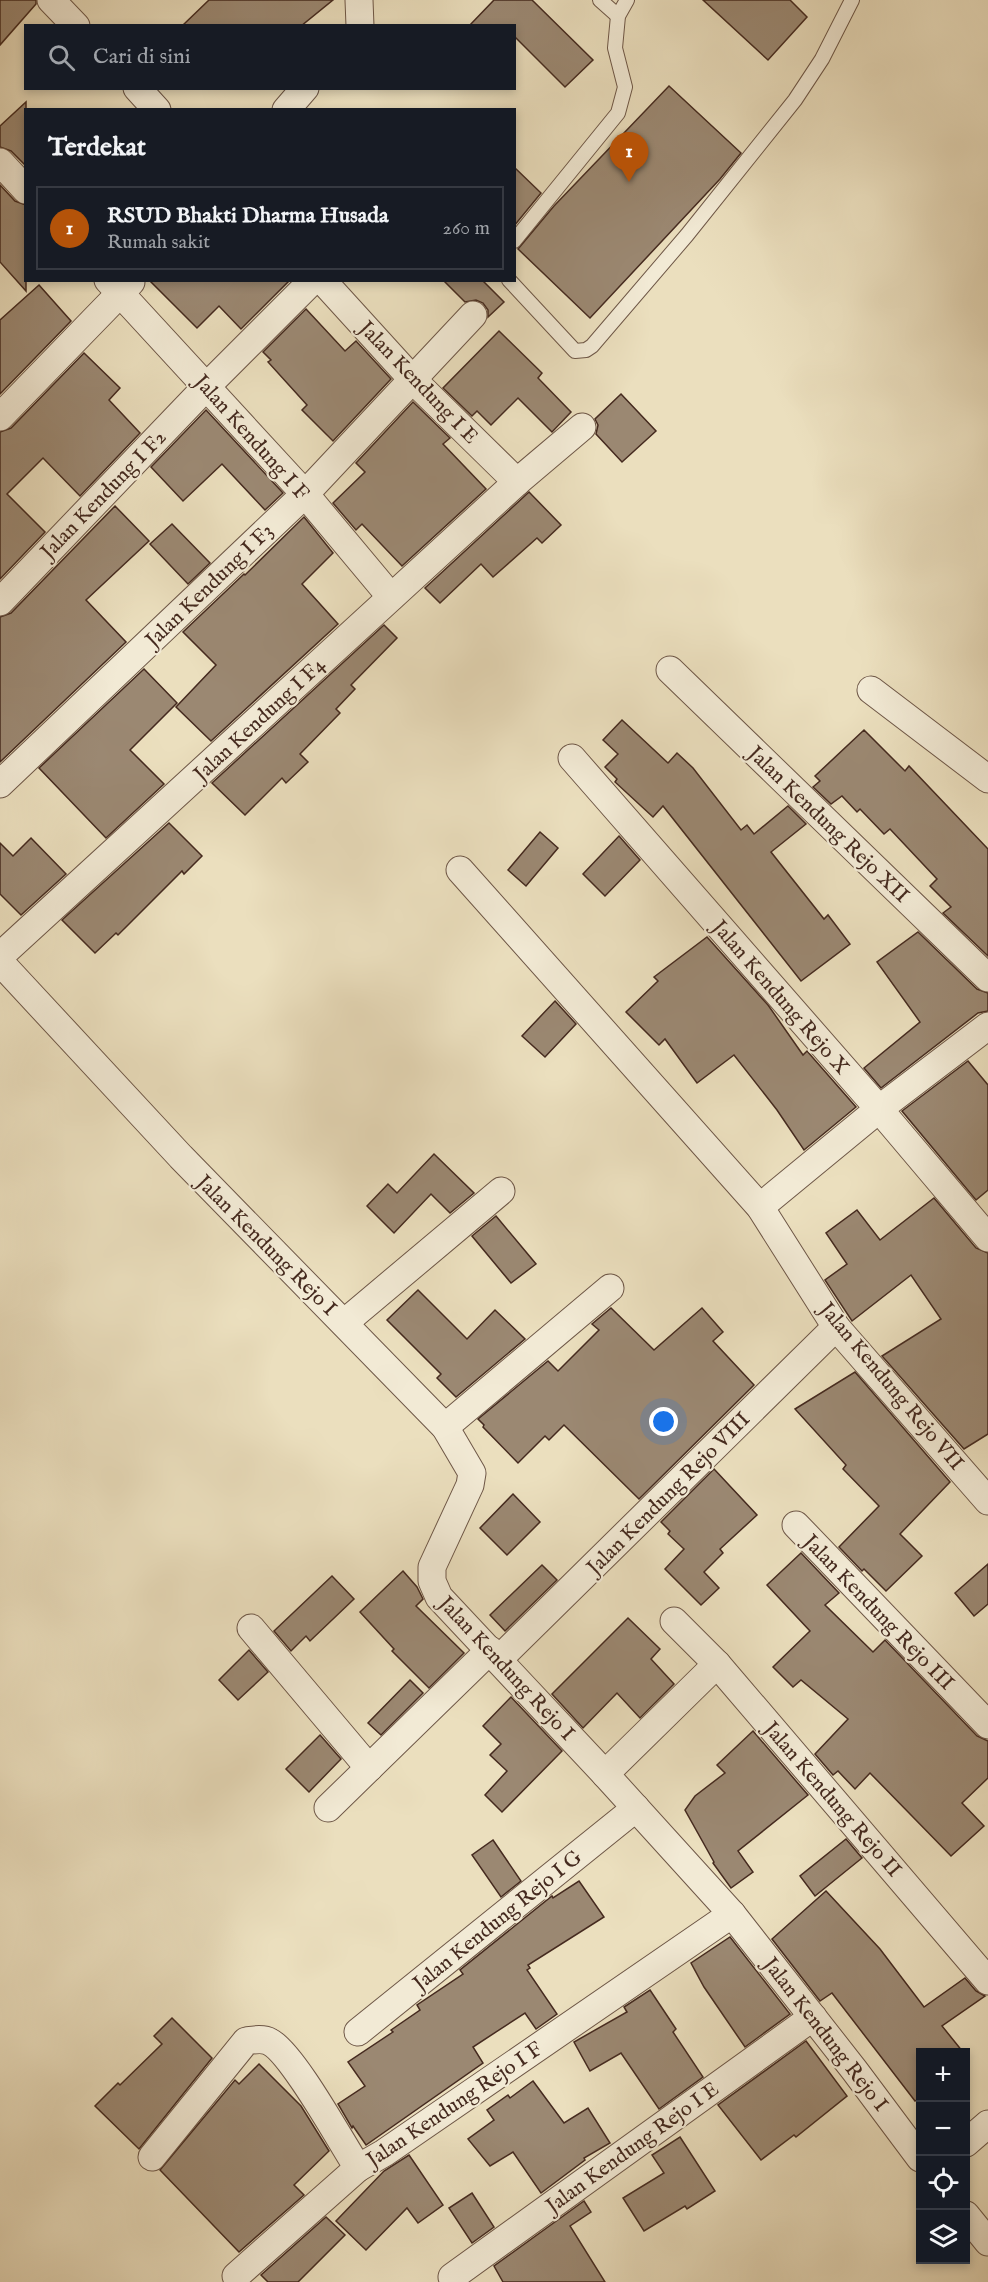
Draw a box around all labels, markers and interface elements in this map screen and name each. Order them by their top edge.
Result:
search box [24,24,516,90]
icon: search [45,41,78,74]
text: Cari di sini [93,43,191,71]
text: Terdekat [48,131,146,164]
pin: 1 [610,132,648,182]
text: RSUD Bhakti Dharma Husada [107,202,389,230]
text: 1 [66,216,73,241]
text: 260 m [443,216,490,241]
text: Rumah sakit [107,230,210,255]
street label: Jalan Kendung I E [351,314,484,450]
street label: Jalan Kendung I F [186,368,314,506]
street label: Jalan Kendung I F2 [34,425,173,567]
street label: Jalan Kendung I F3 [139,518,280,655]
street label: Jalan Kendung I F4 [187,652,332,789]
street label: Jalan Kendung Rejo XII [740,740,914,909]
street label: Jalan Kendung Rejo X [704,914,854,1081]
street label: Jalan Kendung Rejo I [188,1168,342,1322]
street label: Jalan Kendung Rejo VII [811,1296,969,1477]
street label: Jalan Kendung Rejo VIII [580,1407,756,1583]
your location [649,1407,678,1436]
street label: Jalan Kendung Rejo III [795,1528,959,1697]
street label: Jalan Kendung Rejo I [430,1589,580,1747]
street label: Jalan Kendung Rejo II [756,1715,907,1883]
street label: Jalan Kendung Rejo I G [406,1845,588,1999]
street label: Jalan Kendung Rejo I [755,1951,893,2117]
street label: Jalan Kendung Rejo I F [360,2036,548,2175]
map controls [916,2048,970,2264]
button: + [916,2048,970,2102]
street label: Jalan Kendung Rejo I E [539,2076,725,2221]
button: − [916,2102,970,2156]
button: locate [916,2156,970,2210]
button: layers [916,2210,970,2264]

